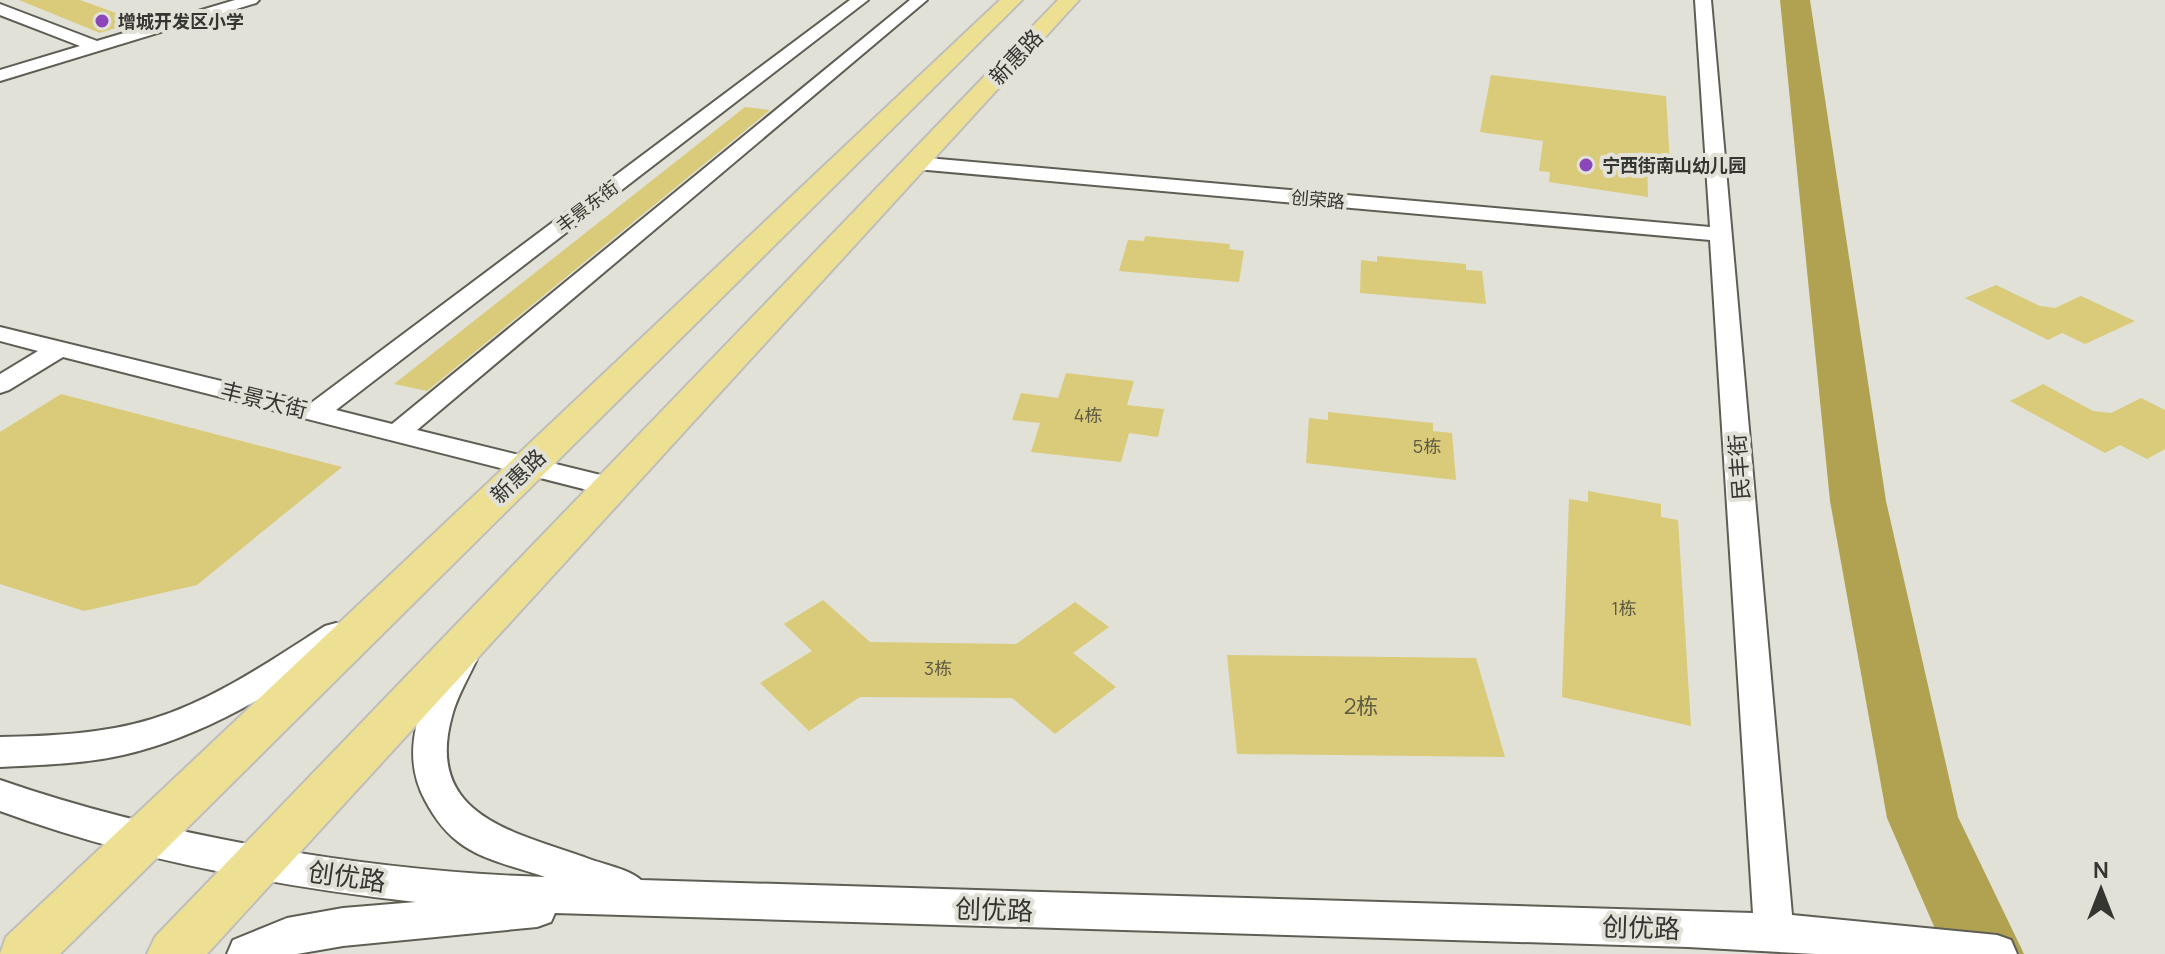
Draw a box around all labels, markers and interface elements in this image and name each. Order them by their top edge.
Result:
place label: 增城开发区小学 [118,9,244,33]
marker: 增城开发区小学 [93,12,111,30]
street label: 新惠路 [983,23,1049,91]
place label: 宁西街南山幼儿园 [1602,153,1746,177]
marker: 宁西街南山幼儿园 [1577,156,1595,174]
street label: 丰景东街 [551,175,623,237]
street label: 创荣路 [1290,185,1346,213]
street label: 丰景大街 [218,375,310,425]
house number: 4栋 [1074,403,1102,427]
street label: 民丰街 [1722,433,1756,501]
house number: 5栋 [1413,434,1441,458]
street label: 新惠路 [484,442,552,510]
house number: 1栋 [1611,596,1637,620]
house number: 3栋 [924,656,952,680]
house number: 2栋 [1344,691,1378,721]
north arrow [2061,850,2141,930]
street label: 创优路 [306,853,388,899]
text: N [2093,855,2109,885]
street label: 创优路 [954,890,1034,928]
street label: 创优路 [1601,908,1681,946]

